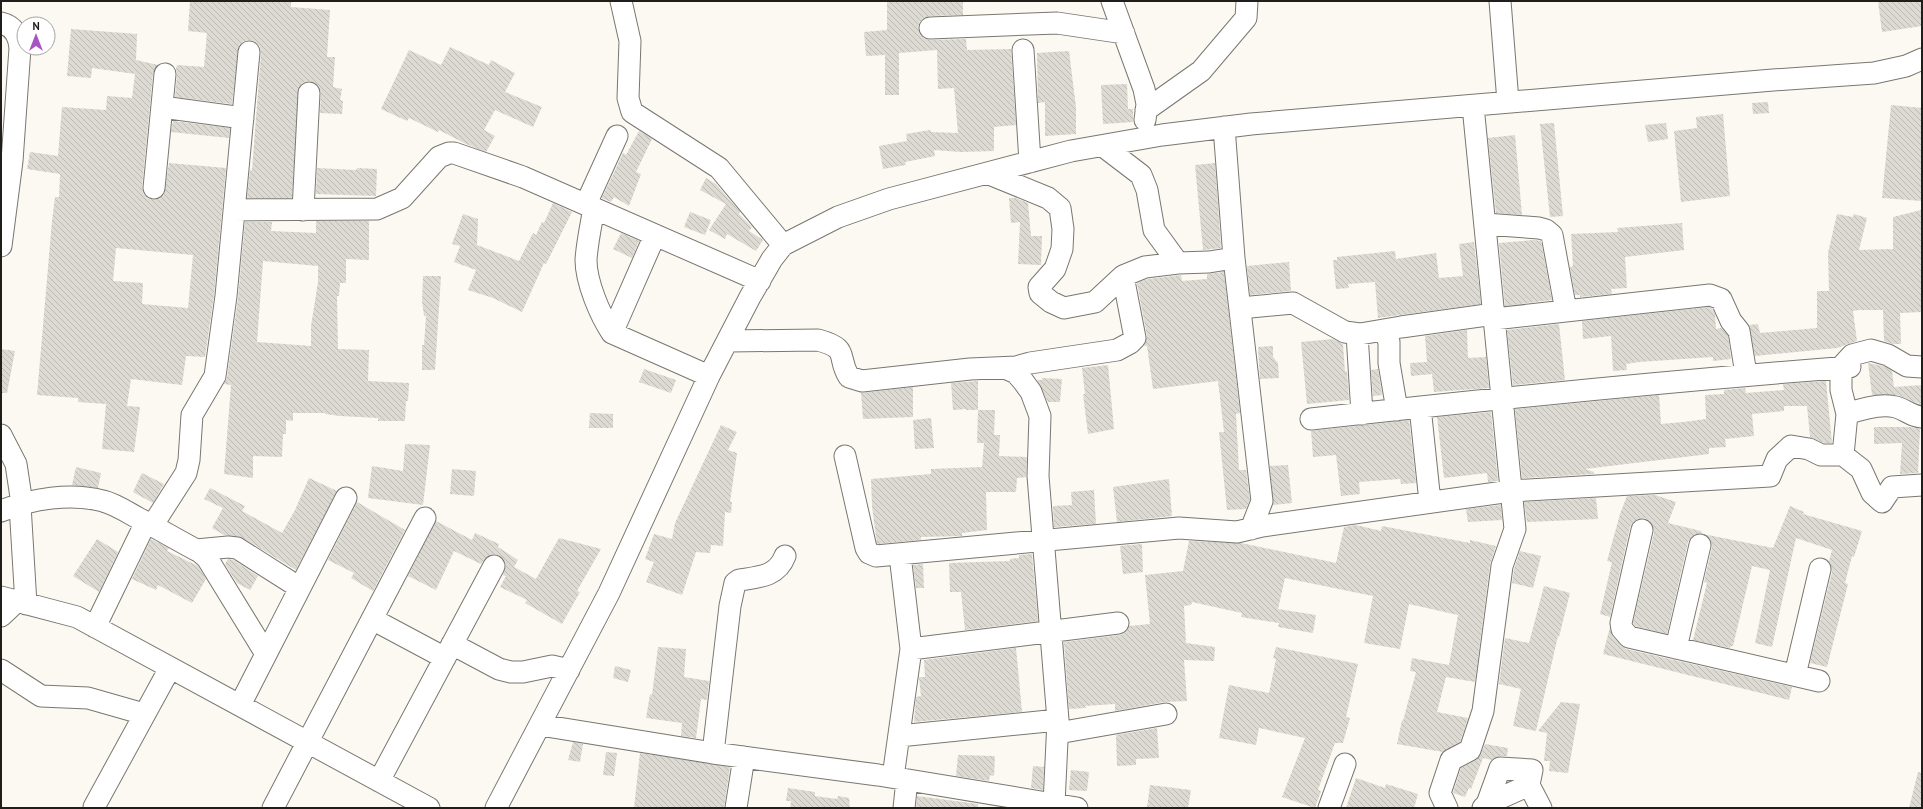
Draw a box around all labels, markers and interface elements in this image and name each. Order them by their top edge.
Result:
north arrow [16,16,56,56]
text: N [32,19,40,33]

